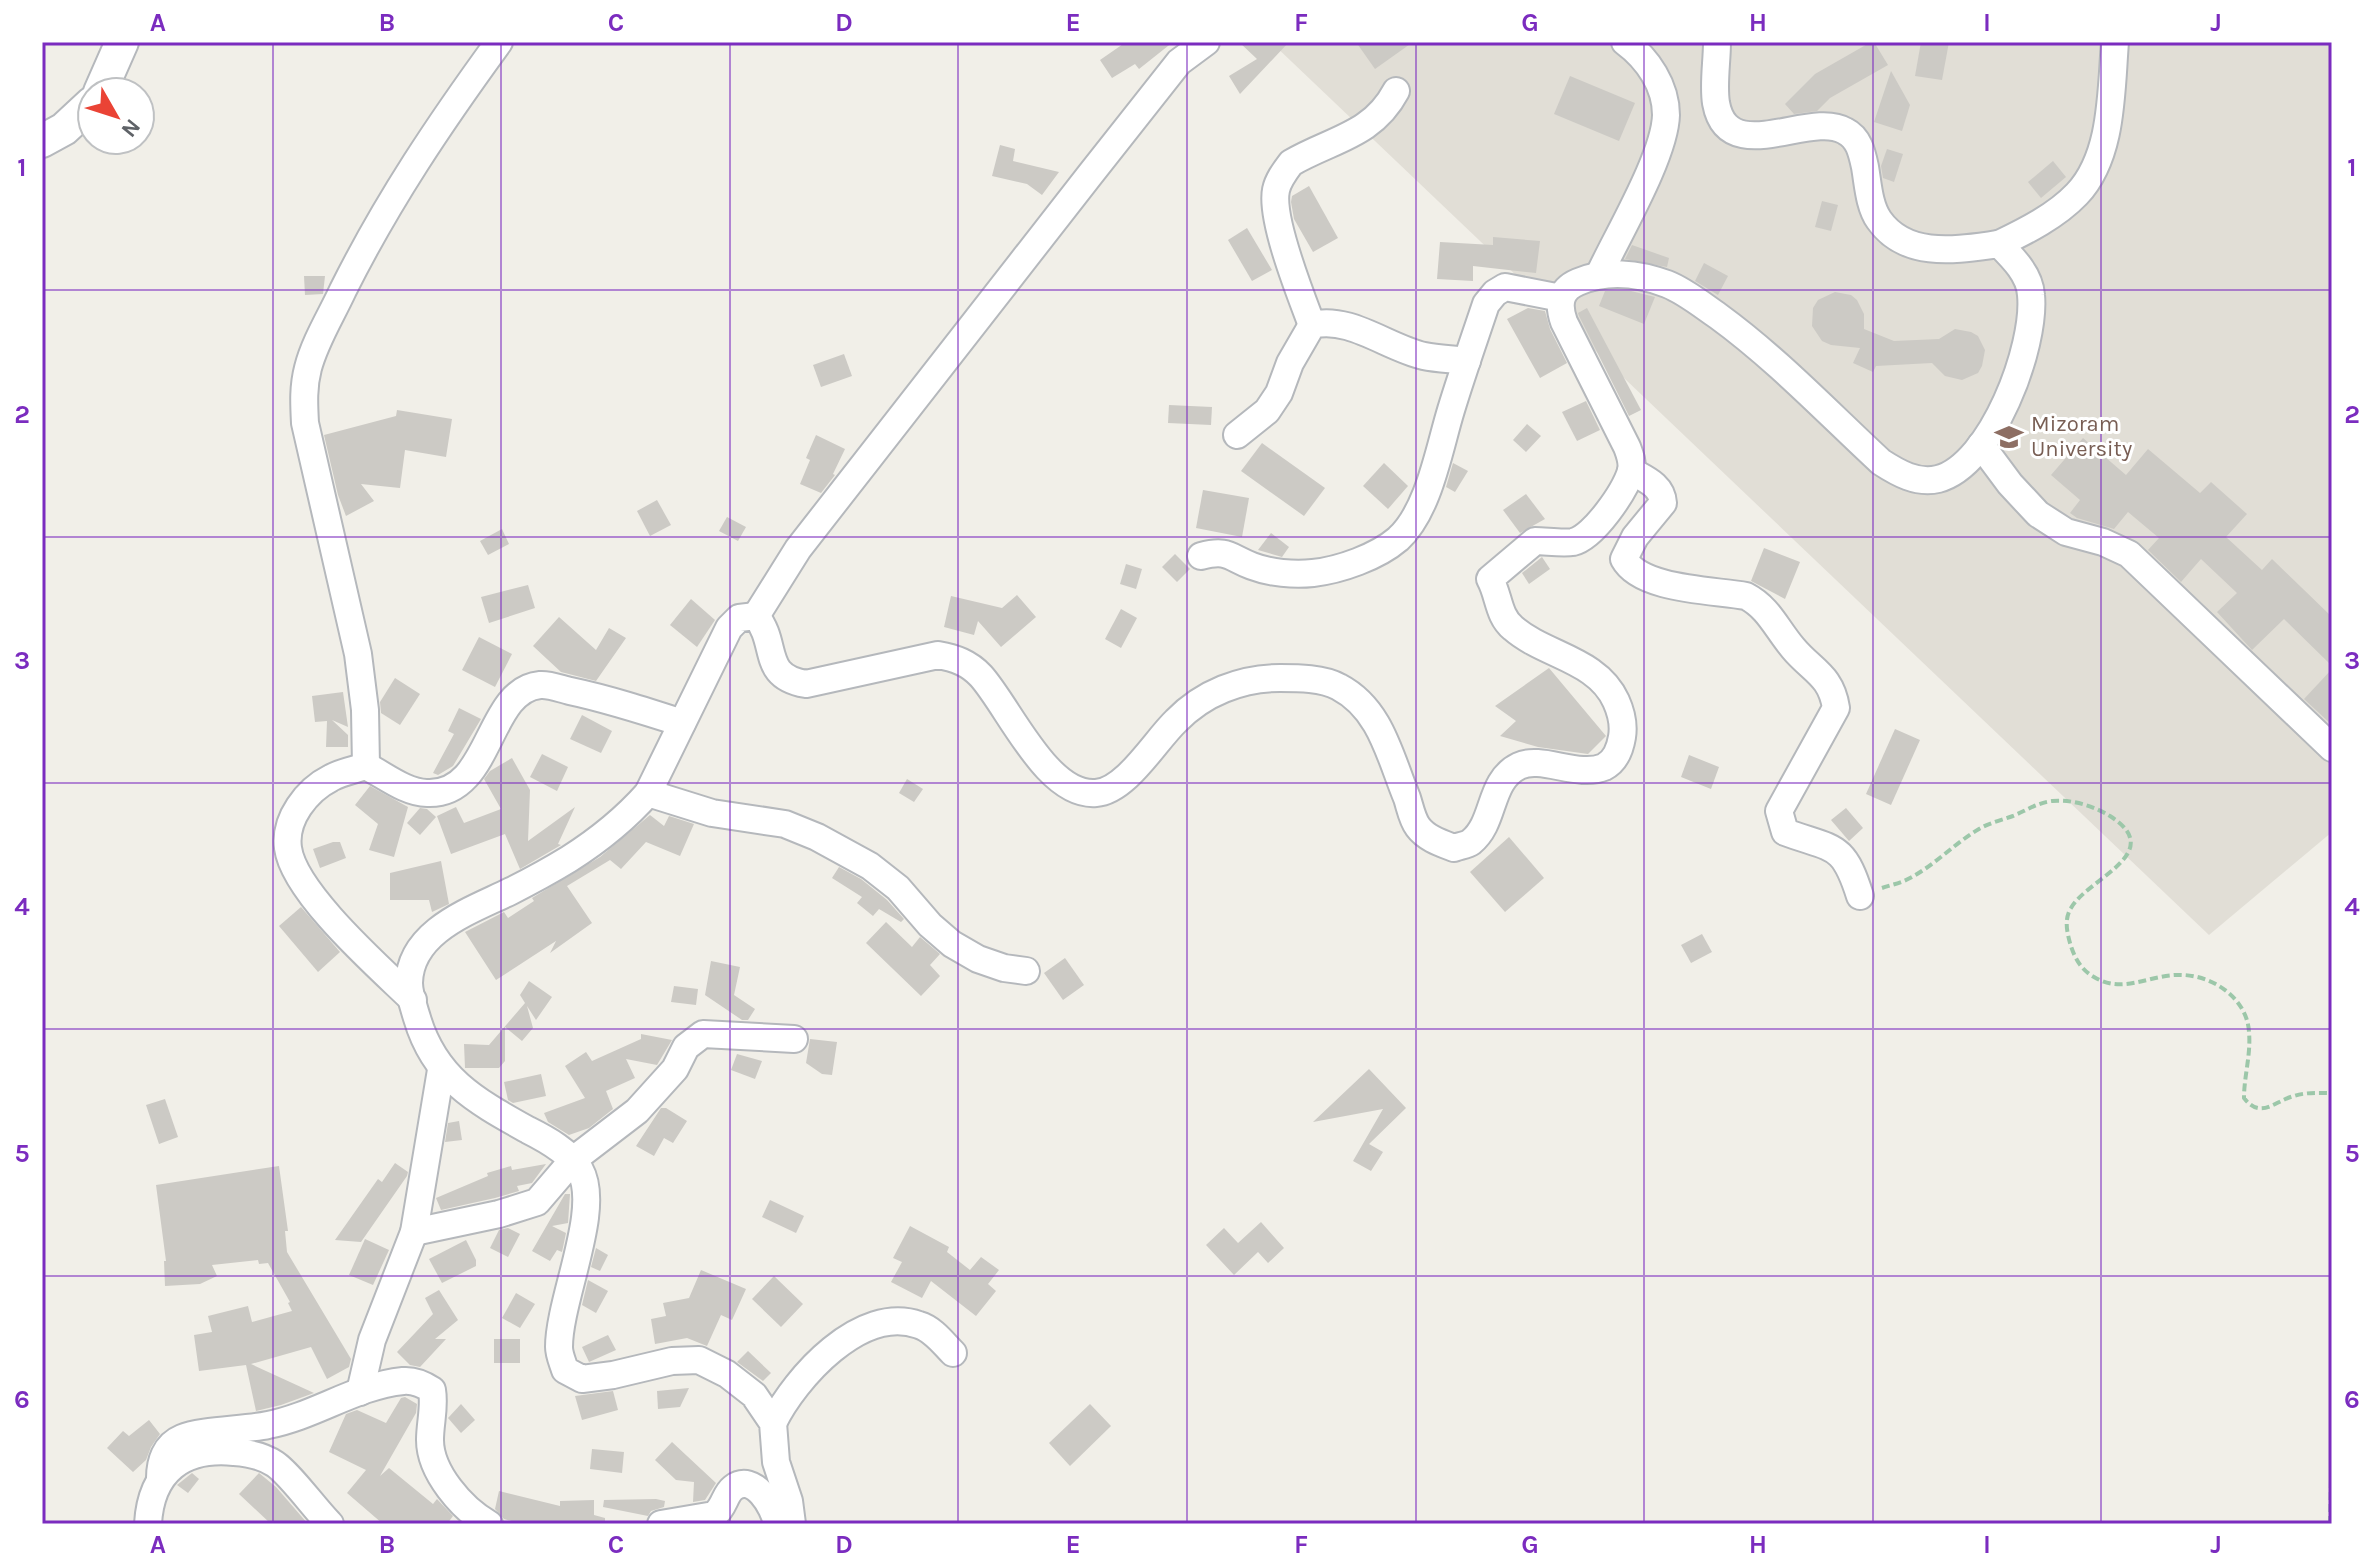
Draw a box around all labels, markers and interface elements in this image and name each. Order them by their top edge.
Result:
text: A [150,7,166,38]
text: B [379,7,395,38]
text: C [608,7,624,38]
text: D [835,7,853,38]
text: E [1065,7,1081,38]
text: F [1294,7,1308,38]
text: G [1521,7,1539,38]
text: H [1749,7,1767,38]
text: I [1983,7,1991,38]
text: J [2210,7,2222,38]
north arrow [76,76,156,156]
text: N [116,114,146,142]
text: 1 [17,152,27,183]
text: 1 [2347,152,2357,183]
text: 2 [14,399,30,430]
text: 2 [2344,399,2360,430]
place label: Mizoram University [2031,411,2132,462]
school or university icon: Mizoram University [1994,422,2024,452]
text: 3 [14,645,30,676]
text: 3 [2344,645,2360,676]
text: 4 [14,891,30,922]
text: 4 [2344,891,2360,922]
text: 5 [14,1138,30,1169]
text: 5 [2344,1138,2360,1169]
text: 6 [14,1384,30,1415]
text: 6 [2344,1384,2360,1415]
text: A [150,1529,166,1560]
text: B [379,1529,395,1560]
text: C [608,1529,624,1560]
text: D [835,1529,853,1560]
text: E [1065,1529,1081,1560]
text: F [1294,1529,1308,1560]
text: G [1521,1529,1539,1560]
text: H [1749,1529,1767,1560]
text: I [1983,1529,1991,1560]
text: J [2210,1529,2222,1560]

